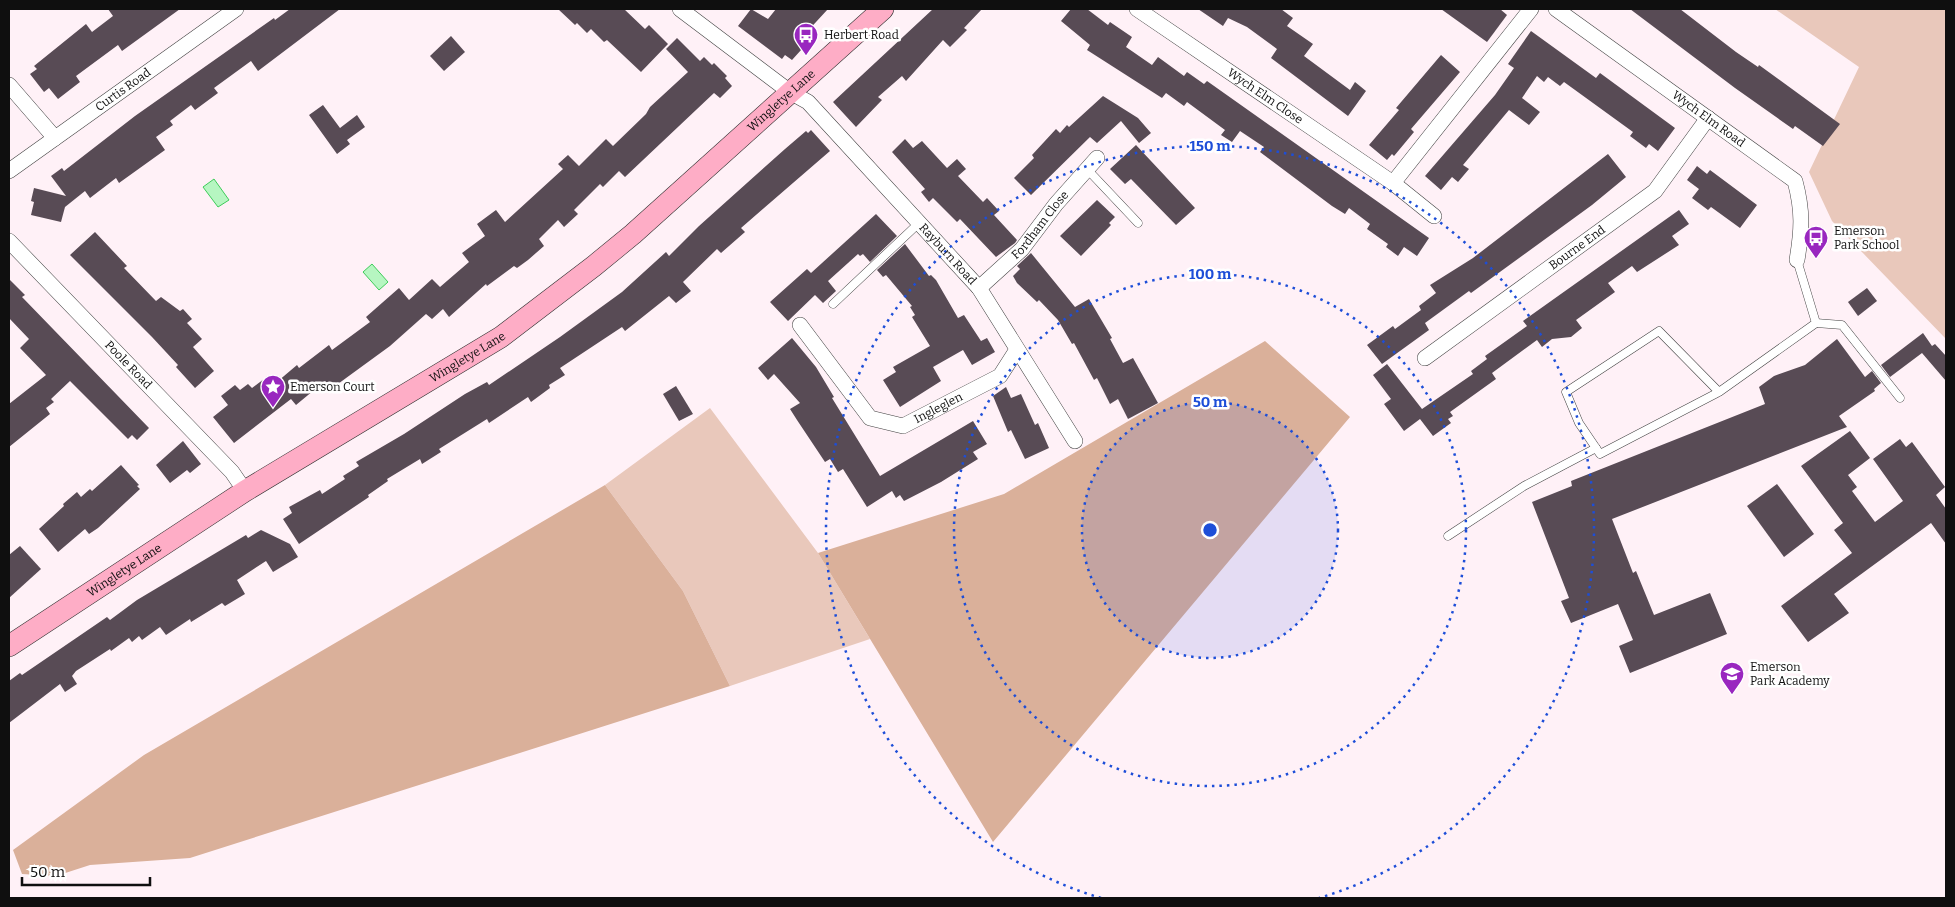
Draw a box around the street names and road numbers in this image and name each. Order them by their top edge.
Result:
street label: Curtis Road [93,65,153,114]
street label: Wych Elm Close [1225,66,1306,127]
street label: Wingletye Lane [745,67,818,135]
street label: Wych Elm Road [1669,88,1748,150]
street label: Fordham Close [1009,188,1071,262]
street label: Rayburn Road [916,221,979,288]
street label: Bourne End [1546,223,1608,273]
street label: Wingletye Lane [427,329,508,385]
street label: Poole Road [102,338,155,392]
street label: Ingleglen [912,389,965,426]
street label: Wingletye Lane [85,541,164,600]

